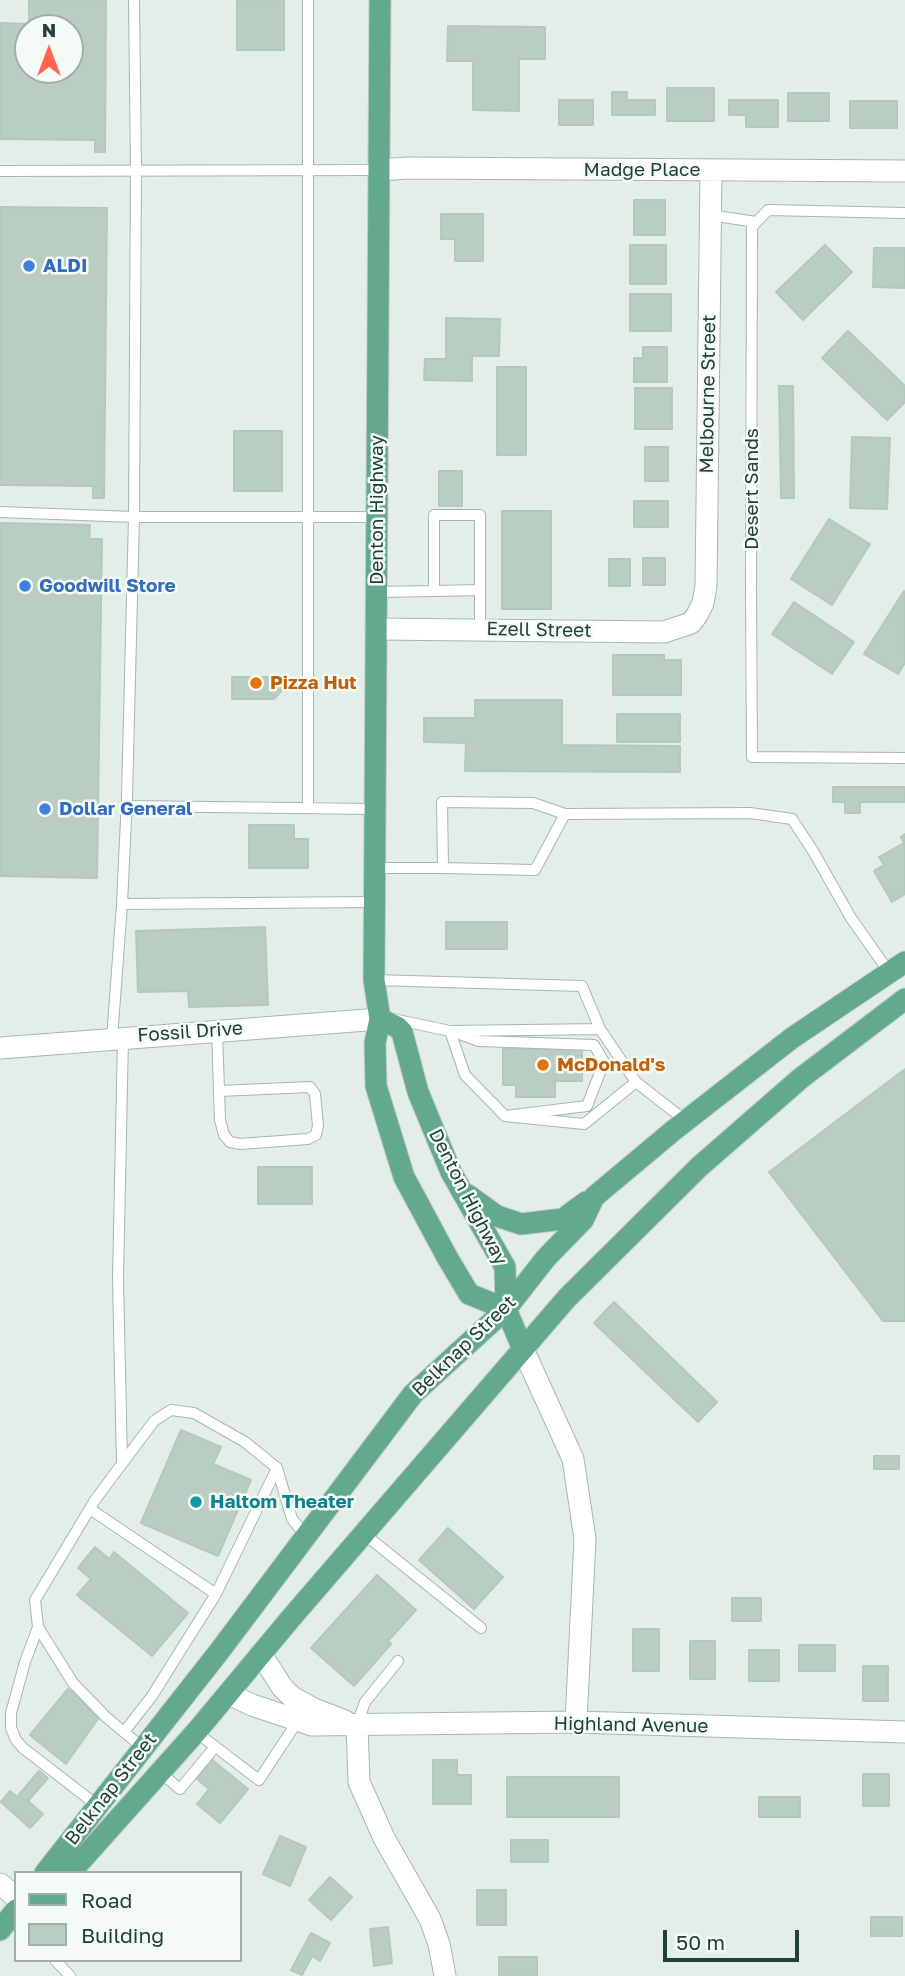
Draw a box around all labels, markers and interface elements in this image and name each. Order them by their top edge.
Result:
north arrow [14,14,84,84]
text: N [42,18,56,41]
street label: Madge Place [584,159,700,181]
place label: ALDI [43,255,87,277]
marker: ALDI [21,258,37,274]
street label: Melbourne Street [695,314,721,474]
street label: Desert Sands [741,428,763,550]
street label: Denton Highway [366,435,388,585]
place label: Goodwill Store [39,575,176,597]
marker: Goodwill Store [17,578,33,594]
street label: Ezell Street [486,618,592,642]
place label: Pizza Hut [270,672,357,694]
marker: Pizza Hut [248,675,264,691]
place label: Dollar General [59,798,192,820]
marker: Dollar General [37,801,53,817]
street label: Fossil Drive [137,1017,243,1047]
place label: McDonald's [557,1054,665,1076]
marker: McDonald's [535,1057,551,1073]
street label: Denton Highway [424,1125,512,1269]
street label: Belknap Street [407,1291,521,1401]
place label: Haltom Theater [210,1491,354,1513]
marker: Haltom Theater [188,1494,204,1510]
street label: Highland Avenue [553,1712,709,1738]
street label: Belknap Street [60,1729,162,1849]
legend [14,1871,242,1962]
text: Road [81,1887,132,1913]
scale bar [667,1916,804,1960]
text: Building [81,1922,164,1948]
text: 50 m [676,1929,725,1955]

